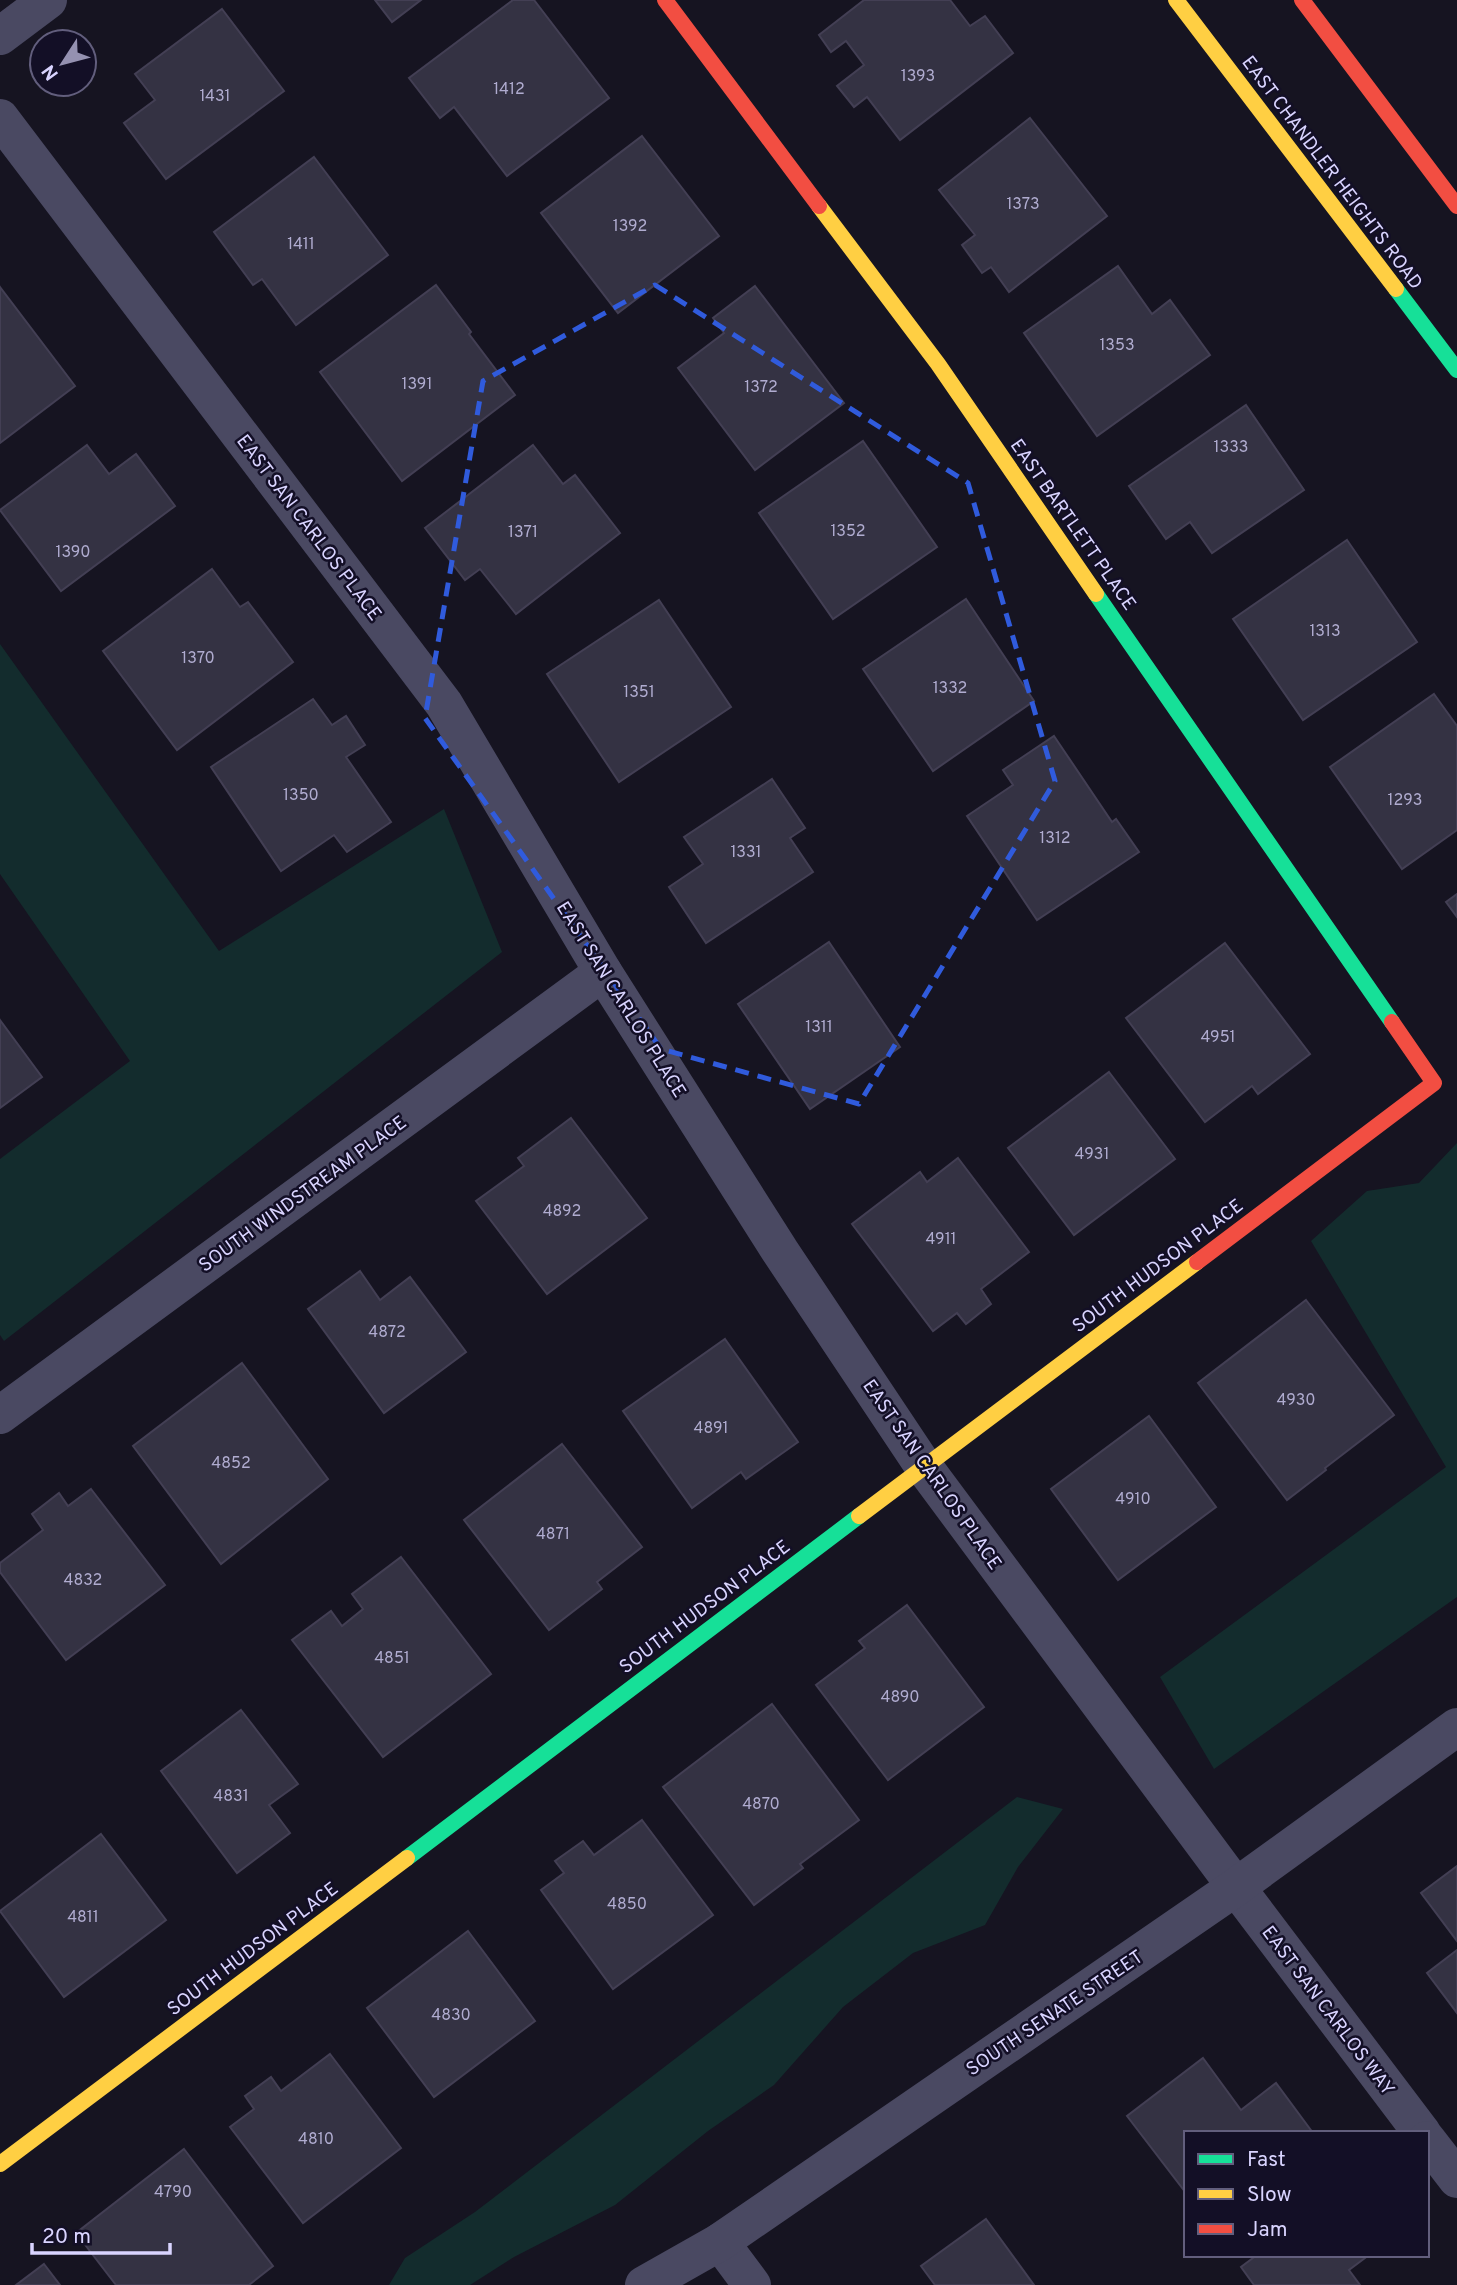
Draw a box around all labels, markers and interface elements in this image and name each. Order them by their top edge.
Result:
north arrow [28,28,98,98]
street label: EAST CHANDLER HEIGHTS ROAD [1236,52,1427,295]
text: N [37,59,65,84]
house number: 1393 [901,67,935,87]
house number: 1412 [493,80,525,100]
house number: 1431 [199,87,231,107]
house number: 1373 [1006,195,1040,215]
house number: 1392 [613,217,647,237]
house number: 1411 [287,235,315,255]
house number: 1353 [1099,336,1135,356]
house number: 1391 [402,375,432,395]
house number: 1372 [744,378,778,398]
street label: EAST SAN CARLOS PLACE [231,430,386,626]
street label: EAST BARTLETT PLACE [1004,435,1141,616]
house number: 1333 [1214,438,1248,458]
house number: 1352 [830,522,866,542]
house number: 1371 [508,523,538,543]
house number: 1390 [56,543,90,563]
house number: 1313 [1309,622,1341,642]
house number: 1370 [181,649,215,669]
house number: 1332 [933,679,967,699]
house number: 1351 [623,683,655,703]
house number: 1350 [283,786,319,806]
house number: 1293 [1388,791,1422,811]
house number: 1312 [1039,829,1071,849]
house number: 1331 [730,843,762,863]
street label: EAST SAN CARLOS PLACE [550,897,691,1103]
house number: 1311 [805,1018,833,1038]
house number: 4951 [1200,1028,1236,1048]
street label: SOUTH WINDSTREAM PLACE [195,1111,412,1278]
house number: 4931 [1075,1145,1109,1165]
street label: SOUTH HUDSON PLACE [1068,1194,1249,1339]
house number: 4892 [543,1202,581,1222]
house number: 4911 [925,1230,957,1250]
house number: 4872 [368,1323,406,1343]
street label: EAST SAN CARLOS PLACE [856,1375,1006,1575]
house number: 4930 [1277,1391,1316,1411]
house number: 4891 [694,1419,728,1439]
house number: 4852 [211,1454,251,1474]
house number: 4910 [1115,1490,1151,1510]
house number: 4871 [536,1525,570,1545]
street label: SOUTH HUDSON PLACE [615,1535,796,1680]
house number: 4832 [64,1571,102,1591]
house number: 4851 [374,1649,410,1669]
house number: 4890 [880,1688,920,1708]
house number: 4831 [213,1787,249,1807]
house number: 4870 [742,1795,780,1815]
street label: SOUTH HUDSON PLACE [163,1877,344,2022]
house number: 4850 [607,1895,647,1915]
house number: 4811 [67,1908,99,1928]
street label: EAST SAN CARLOS WAY [1256,1922,1399,2101]
street label: SOUTH SENATE STREET [962,1945,1148,2082]
house number: 4830 [431,2006,471,2026]
house number: 4810 [298,2130,334,2150]
legend [1184,2131,1429,2257]
text: Fast [1247,2147,1286,2174]
text: Slow [1247,2182,1292,2209]
house number: 4790 [154,2183,192,2203]
scale bar [32,2212,170,2256]
text: Jam [1247,2217,1288,2244]
text: 20 m [42,2224,91,2251]

